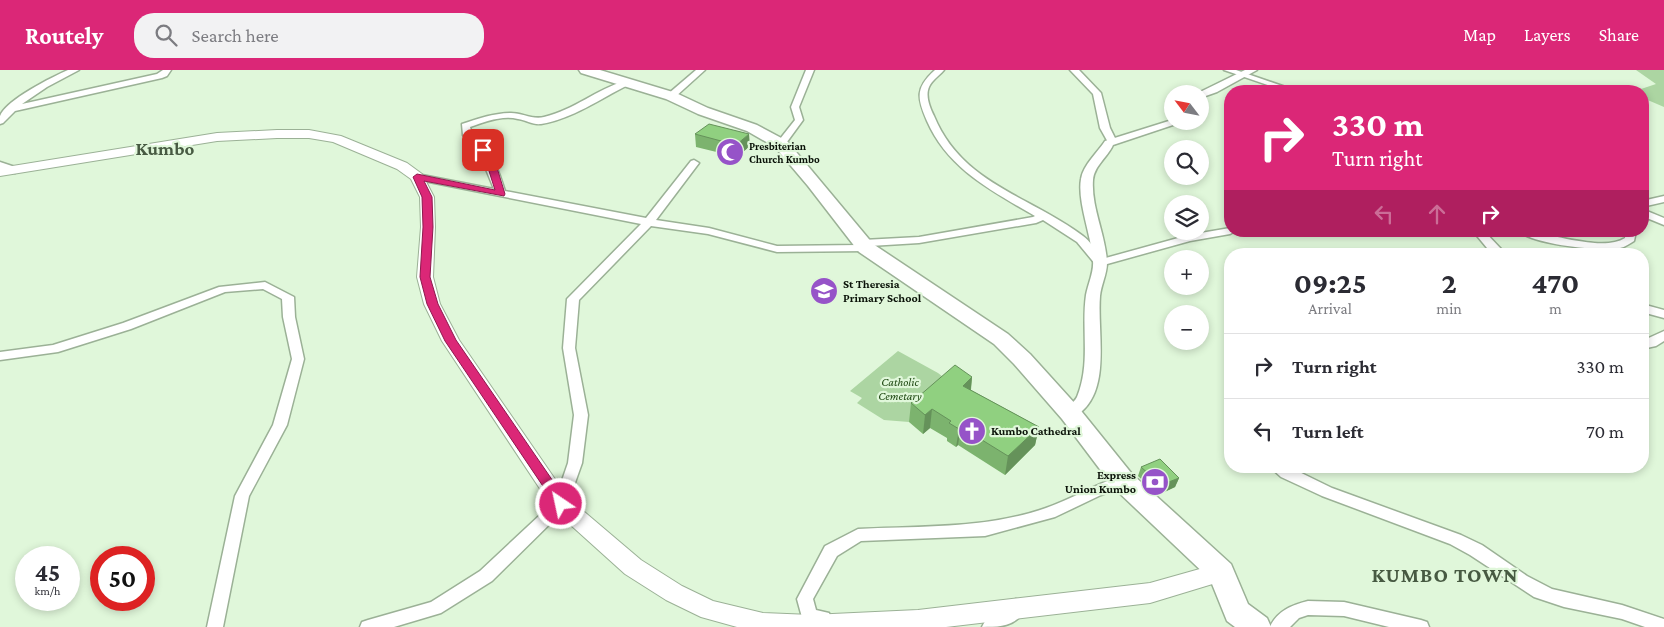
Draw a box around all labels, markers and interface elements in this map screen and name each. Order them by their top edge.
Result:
search box [134,13,484,58]
icon: search [152,21,180,49]
text: Routely [25,22,104,49]
text: Search here [192,25,279,46]
text: Map [1463,25,1496,45]
text: Layers [1524,25,1571,45]
text: Share [1599,25,1639,45]
north arrow [1164,85,1209,130]
map controls [1164,85,1209,350]
icon: right [1249,105,1314,170]
text: 330 m [1332,105,1424,144]
pin [462,129,504,171]
icon: arrive [469,136,497,164]
mosque icon: Presbiterian Church Kumbo [715,137,745,167]
district label: Kumbo [136,138,195,159]
place label: Presbiterian Church Kumbo [749,140,820,165]
button: search [1164,140,1209,185]
text: Turn right [1332,146,1423,171]
button: layers [1164,195,1209,240]
icon: left [1370,200,1398,228]
icon: ahead [1423,200,1451,228]
icon: right [1476,200,1504,228]
button: + [1164,250,1209,295]
text: 09:25 [1294,266,1367,299]
text: 2 [1441,266,1457,299]
text: 470 [1532,266,1579,299]
school or university icon: St Theresia Primary School [809,276,839,306]
place label: St Theresia Primary School [843,277,922,305]
text: Arrival [1308,300,1352,317]
text: min [1436,300,1462,317]
text: m [1549,300,1562,317]
button: − [1164,305,1209,350]
icon: right [1249,352,1277,380]
text: Turn right [1292,356,1377,377]
text: 330 m [1576,356,1624,377]
park label: Catholic Cemetary [878,375,922,403]
church icon: Kumbo Cathedral [957,416,987,446]
icon: left [1249,417,1277,445]
text: Turn left [1292,421,1364,442]
text: 70 m [1586,421,1624,442]
place label: Kumbo Cathedral [991,424,1081,438]
bank icon: Express Union Kumbo [1140,467,1170,497]
place label: Express Union Kumbo [1065,468,1136,496]
position arrow [534,477,586,529]
speed limit sign: 50 [90,546,155,611]
text: 45 [35,559,60,586]
district label: KUMBO TOWN [1371,563,1519,587]
text: km/h [35,584,60,598]

